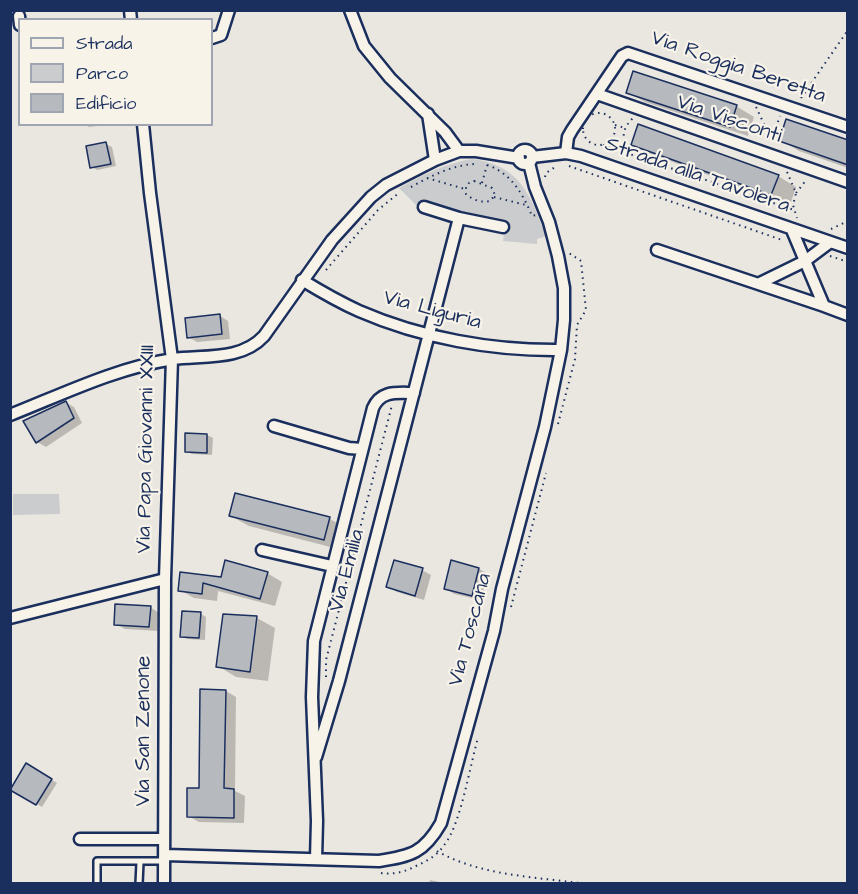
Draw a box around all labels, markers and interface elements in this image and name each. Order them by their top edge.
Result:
legend [18,18,213,126]
street label: Via Roggia Beretta [647,26,829,110]
text: Strada [76,31,132,56]
text: Parco [76,61,128,86]
street label: Via Visconti [673,90,785,150]
text: Edificio [76,91,136,116]
street label: Strada alla Tavolera [601,133,793,219]
street label: Via Liguria [380,286,484,336]
street label: Via Papa Giovanni XXIII [133,344,161,554]
street label: Via Emilia [325,527,371,615]
street label: Via Toscana [444,571,498,689]
street label: Via San Zenone [132,656,158,806]

